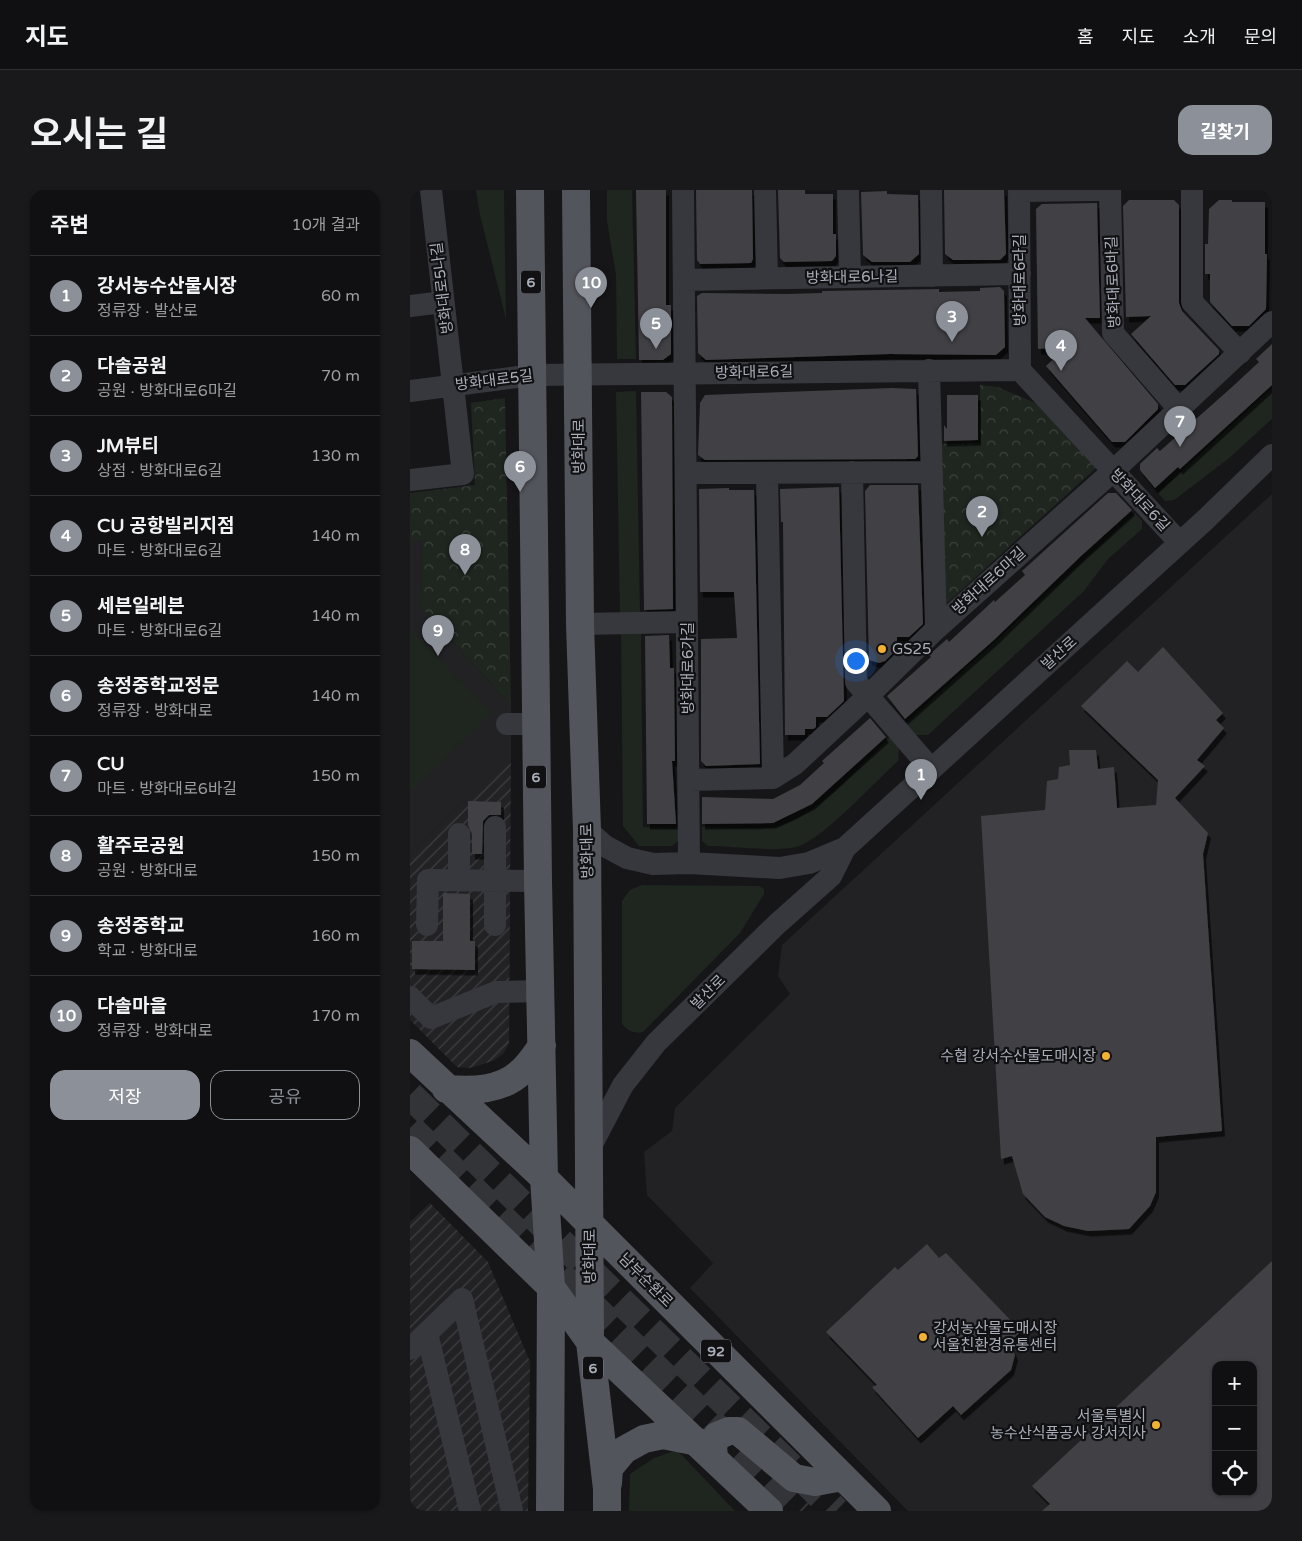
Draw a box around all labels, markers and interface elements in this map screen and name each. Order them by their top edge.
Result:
text: 지도 [25,23,69,52]
text: 홈 [1077,26,1094,48]
text: 지도 [1122,26,1155,48]
text: 소개 [1183,26,1216,48]
text: 문의 [1244,26,1277,48]
button: 길찾기 [1178,105,1272,155]
text: 오시는 길 [30,114,168,156]
text: 주변 [50,213,89,238]
text: 10개 결과 [292,215,360,235]
street label: 방화대로6라길 [1011,234,1029,326]
street label: 방화대로6바길 [1102,236,1124,328]
street label: 방화대로5나길 [427,241,457,335]
pin: 10 [575,267,607,308]
street label: 방화대로6나길 [806,267,898,287]
road number: 6 [521,270,541,294]
text: 강서농수산물시장 [97,275,237,297]
text: 1 [61,286,71,306]
text: 60 m [321,286,360,306]
text: 정류장 · 발산로 [97,301,198,321]
pin: 3 [936,301,968,342]
pin: 5 [640,308,672,349]
pin: 4 [1045,330,1077,371]
text: 다솔공원 [97,355,167,377]
street label: 방화대로6길 [715,362,793,382]
text: 2 [61,366,71,386]
text: 70 m [321,366,360,386]
street label: 방화대로5길 [454,366,534,394]
text: 공원 · 방화대로6마길 [97,381,237,401]
pin: 7 [1164,406,1196,447]
street label: 방화대로 [570,418,588,474]
text: JM뷰티 [97,435,159,457]
text: 3 [61,446,71,466]
text: 130 m [311,446,360,466]
pin: 6 [504,451,536,492]
text: 상점 · 방화대로6길 [97,461,223,481]
street label: 방화대로6길 [1107,465,1173,535]
pin: 2 [966,496,998,537]
text: CU 공항빌리지점 [97,515,234,537]
text: 4 [61,526,71,546]
text: 140 m [311,526,360,546]
pin: 8 [449,534,481,575]
text: 마트 · 방화대로6길 [97,541,223,561]
street label: 방화대로6마길 [949,543,1029,619]
text: 세븐일레븐 [97,595,184,617]
text: 5 [61,606,71,626]
text: 140 m [311,606,360,626]
pin: 9 [422,615,454,656]
text: 마트 · 방화대로6길 [97,621,223,641]
street label: 방화대로6가길 [679,622,697,714]
street label: 발산로 [1038,632,1080,674]
place label: GS25 [892,640,931,658]
marker: GS25 [876,643,888,655]
your location [843,648,869,674]
text: 송정중학교정문 [97,675,219,697]
text: 6 [61,686,71,706]
text: 140 m [311,686,360,706]
text: 정류장 · 방화대로 [97,701,213,721]
text: CU [97,753,125,775]
pin: 1 [905,759,937,800]
text: 7 [61,766,71,786]
text: 150 m [311,766,360,786]
road number: 6 [526,766,546,788]
text: 마트 · 방화대로6바길 [97,779,237,799]
street label: 방화대로 [578,823,596,879]
text: 활주로공원 [97,835,184,857]
text: 8 [61,846,71,866]
text: 150 m [311,846,360,866]
text: 공원 · 방화대로 [97,861,198,881]
text: 송정중학교 [97,915,184,937]
text: 9 [61,926,71,946]
text: 160 m [311,926,360,946]
text: 학교 · 방화대로 [97,941,198,961]
street label: 발산로 [687,971,729,1013]
text: 다솔마을 [97,995,167,1017]
text: 10 [56,1006,76,1026]
text: 170 m [311,1006,360,1026]
text: 정류장 · 방화대로 [97,1021,213,1041]
place label: 수협 강서수산물도매시장 [940,1047,1096,1065]
marker: 수협 강서수산물도매시장 [1100,1050,1112,1062]
button: 저장 [50,1070,200,1120]
button: 공유 [210,1070,360,1120]
street label: 방화대로 [581,1228,599,1284]
street label: 남부순환로 [615,1249,677,1311]
place label: 강서농산물도매시장 서울친환경유통센터 [933,1319,1057,1354]
marker: 강서농산물도매시장 서울친환경유통센터 [917,1331,929,1343]
road number: 92 [701,1340,731,1362]
road number: 6 [583,1356,603,1380]
map controls [1212,1361,1257,1496]
button: + [1212,1361,1257,1406]
button: − [1212,1406,1257,1451]
place label: 서울특별시 농수산식품공사 강서지사 [990,1407,1146,1442]
marker: 서울특별시 농수산식품공사 강서지사 [1150,1419,1162,1431]
button: locate [1212,1451,1257,1496]

